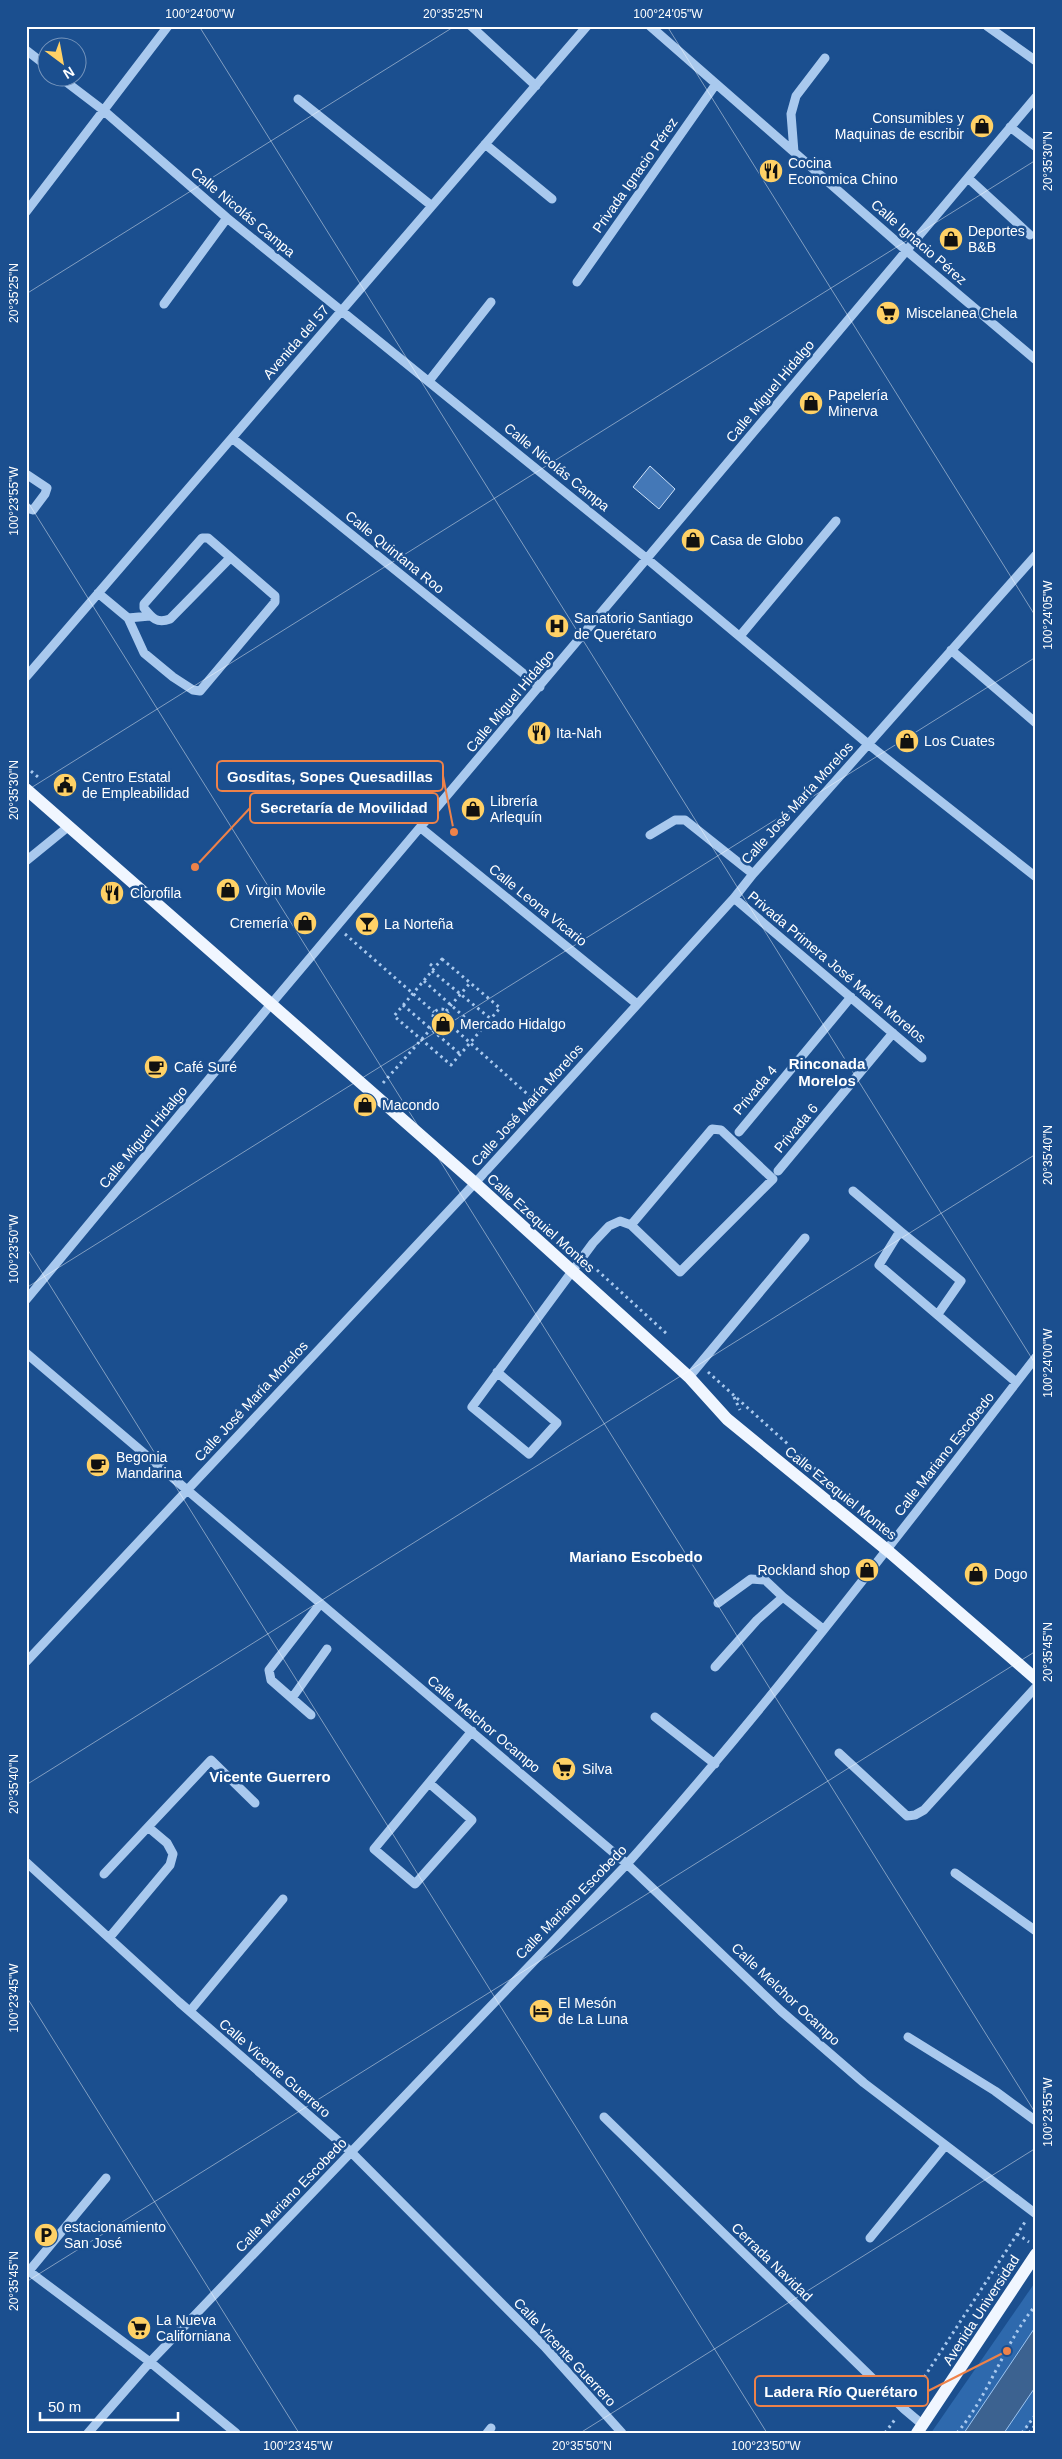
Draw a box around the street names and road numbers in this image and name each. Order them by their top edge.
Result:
street label: Privada Ignacio Pérez [589,114,681,236]
street label: Calle Nicolás Campa [188,164,298,260]
street label: Calle Ignacio Pérez [868,196,970,288]
street label: Avenida del 57 [260,302,332,382]
street label: Calle Miguel Hidalgo [723,337,818,445]
street label: Calle Nicolás Campa [501,420,613,514]
street label: Calle Quintana Roo [342,507,448,597]
street label: Calle Miguel Hidalgo [463,647,558,755]
street label: Calle José María Morelos [738,739,856,867]
street label: Calle Leona Vicario [486,861,590,949]
street label: Privada Primera José María Morelos [745,888,929,1046]
street label: Calle José María Morelos [468,1041,586,1169]
street label: Privada 4 [730,1062,780,1118]
street label: Calle Miguel Hidalgo [96,1083,191,1191]
street label: Privada 6 [771,1100,821,1156]
street label: Calle Ezequiel Montes [484,1170,598,1276]
street label: Calle José María Morelos [191,1337,311,1465]
street label: Calle Mariano Escobedo [891,1389,997,1519]
street label: Calle Ezequiel Montes [782,1443,900,1543]
street label: Calle Melchor Ocampo [424,1672,544,1776]
street label: Calle Mariano Escobedo [512,1841,630,1962]
street label: Calle Melchor Ocampo [728,1940,844,2049]
street label: Calle Vicente Guerrero [216,2015,334,2121]
street label: Calle Mariano Escobedo [232,2134,350,2255]
street label: Cerrada Navidad [728,2219,816,2305]
street label: Avenida Universidad [939,2252,1023,2368]
street label: Calle Vicente Guerrero [511,2295,619,2410]

